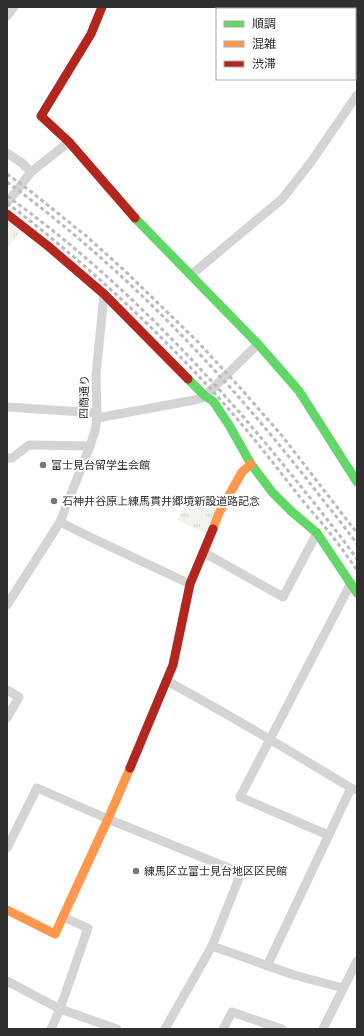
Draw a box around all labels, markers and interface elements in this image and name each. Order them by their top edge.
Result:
legend [216,8,356,80]
text: 順調 [252,16,276,32]
text: 混雑 [252,36,276,52]
text: 渋滞 [252,56,276,72]
street label: 四商通り [77,375,91,419]
place label: 富士見台留学生会館 [51,458,150,472]
marker: 富士見台留学生会館 [38,460,48,470]
place label: 石神井谷原上練馬貫井郷境新設道路記念 [62,494,260,508]
marker: 石神井谷原上練馬貫井郷境新設道路記念 [49,496,59,506]
place label: 練馬区立富士見台地区区民館 [144,864,287,878]
marker: 練馬区立富士見台地区区民館 [131,866,141,876]

